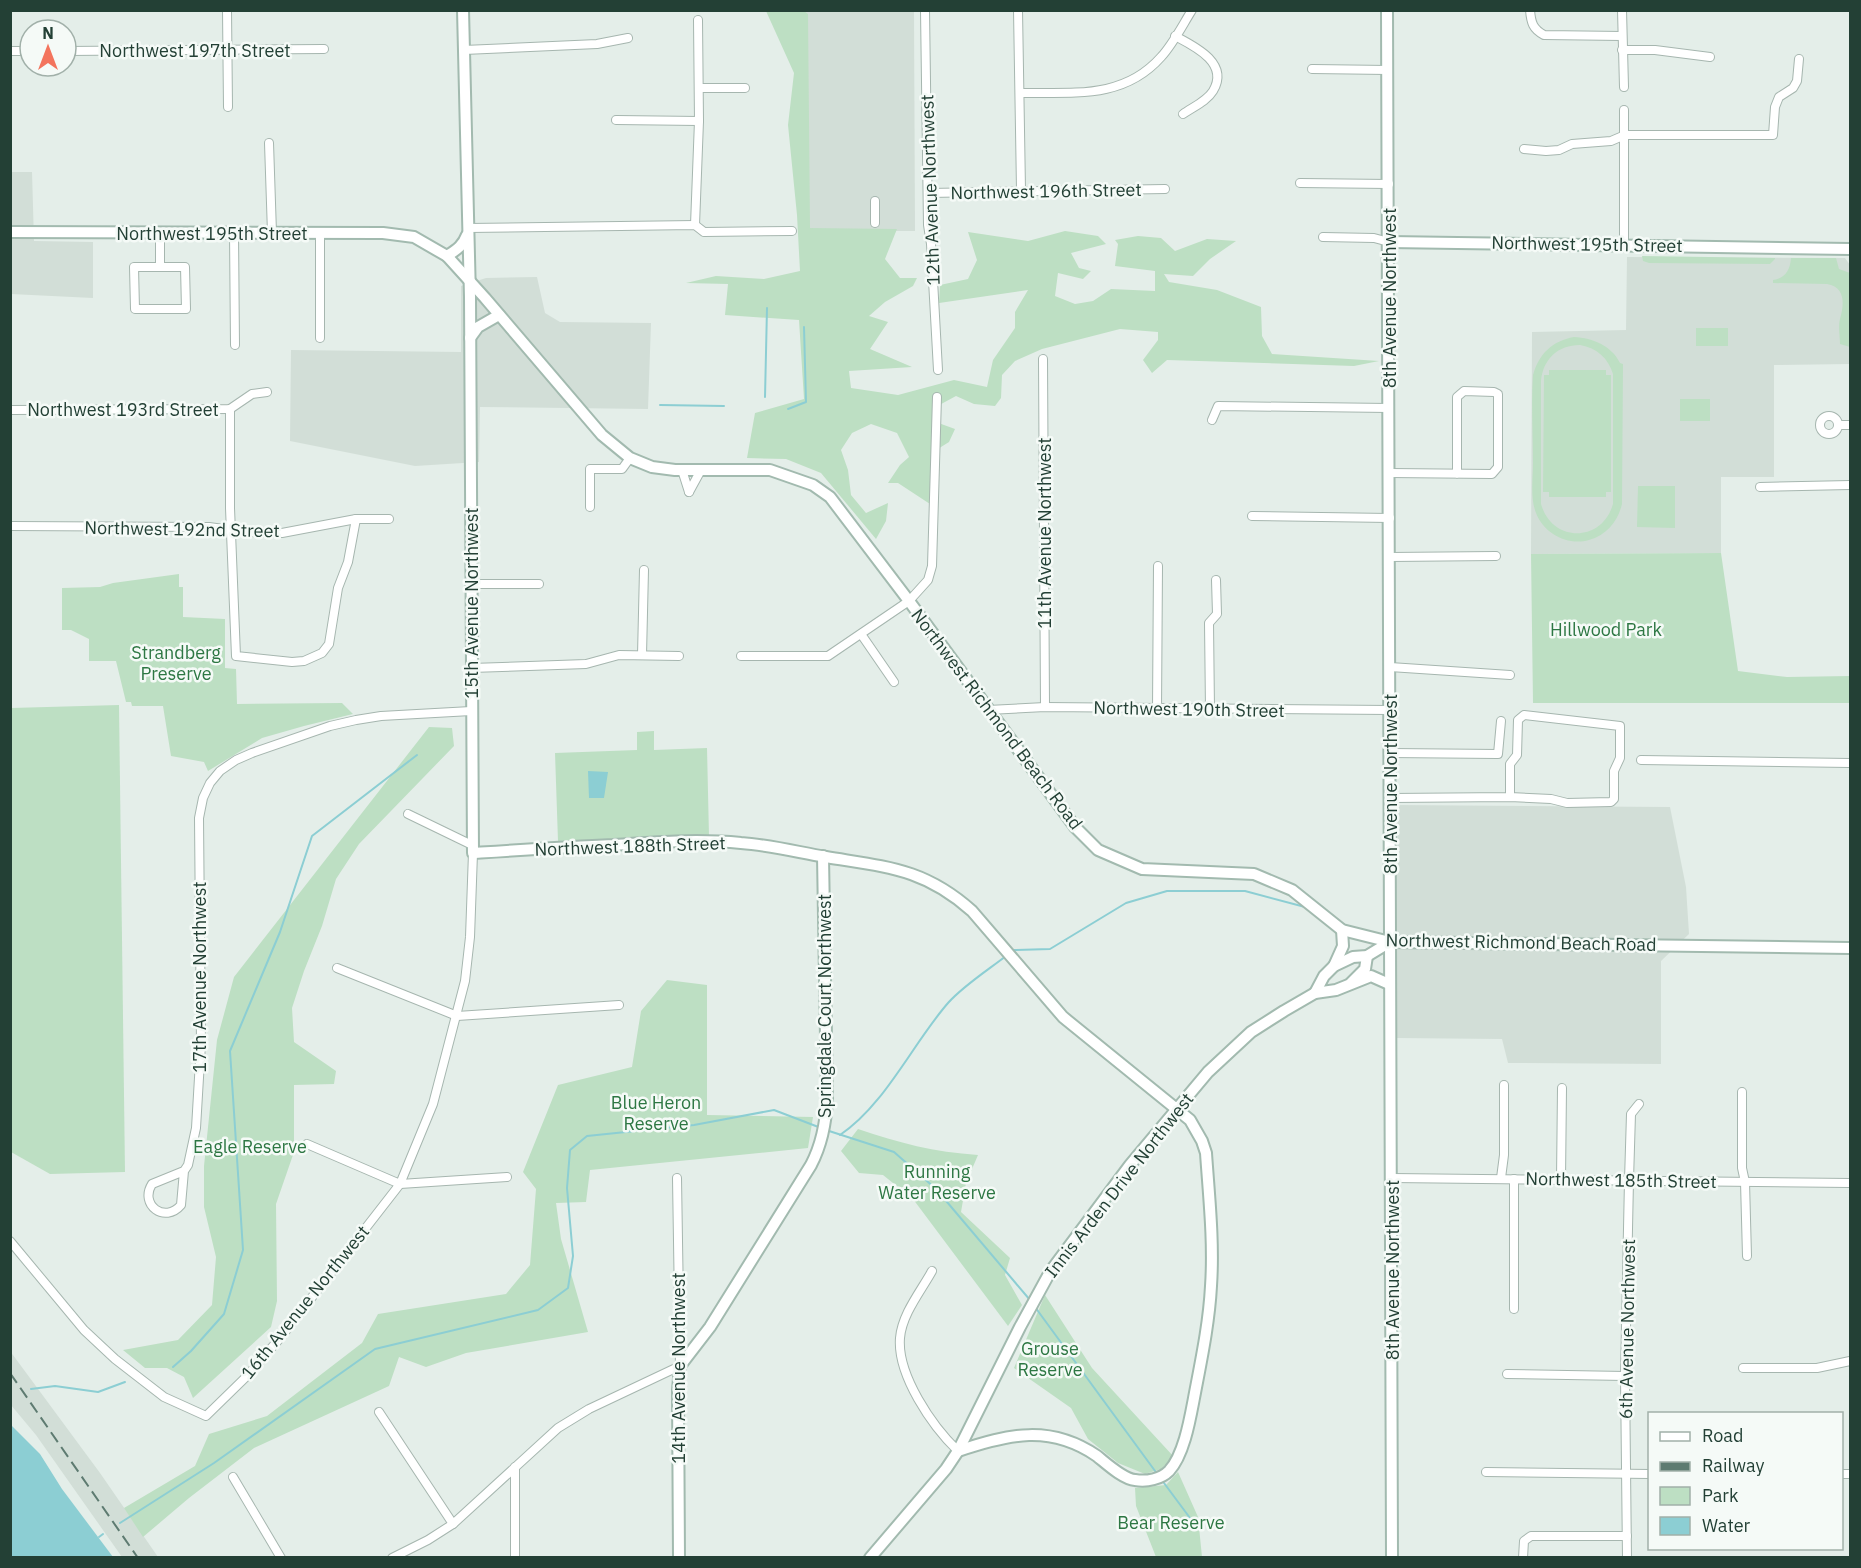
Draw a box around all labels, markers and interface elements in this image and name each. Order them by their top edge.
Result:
north arrow [18,18,78,78]
text: N [42,23,54,43]
street label: Northwest 197th Street [99,39,291,62]
street label: 12th Avenue Northwest [915,94,945,286]
street label: Northwest 196th Street [950,178,1142,204]
street label: 8th Avenue Northwest [1378,208,1401,388]
street label: Northwest 195th Street [116,222,308,245]
street label: Northwest 195th Street [1491,231,1683,257]
street label: Northwest 193rd Street [27,398,219,421]
street label: 11th Avenue Northwest [1033,437,1056,629]
street label: 15th Avenue Northwest [460,507,483,699]
street label: Northwest 192nd Street [84,516,280,542]
street label: Northwest Richmond Beach Road [906,604,1088,834]
park label: Hillwood Park [1550,618,1662,641]
park label: Strandberg Preserve [131,641,221,685]
street label: 8th Avenue Northwest [1379,694,1402,874]
street label: Northwest 190th Street [1093,696,1285,722]
street label: Northwest 188th Street [534,831,726,861]
street label: 17th Avenue Northwest [188,881,211,1073]
street label: Springdale Court Northwest [813,894,836,1118]
street label: Northwest Richmond Beach Road [1385,928,1657,956]
street label: Innis Arden Drive Northwest [1040,1088,1198,1282]
park label: Blue Heron Reserve [611,1091,701,1135]
park label: Eagle Reserve [193,1135,307,1158]
park label: Running Water Reserve [878,1160,996,1204]
street label: Northwest 185th Street [1525,1167,1717,1193]
street label: 8th Avenue Northwest [1381,1180,1404,1360]
street label: 16th Avenue Northwest [236,1220,374,1384]
street label: 6th Avenue Northwest [1614,1239,1640,1419]
street label: 14th Avenue Northwest [667,1272,690,1464]
park label: Grouse Reserve [1017,1337,1083,1381]
legend [1648,1412,1843,1550]
text: Road [1702,1424,1743,1447]
text: Railway [1702,1454,1764,1477]
text: Park [1702,1484,1739,1507]
park label: Bear Reserve [1117,1511,1225,1534]
text: Water [1702,1514,1751,1537]

